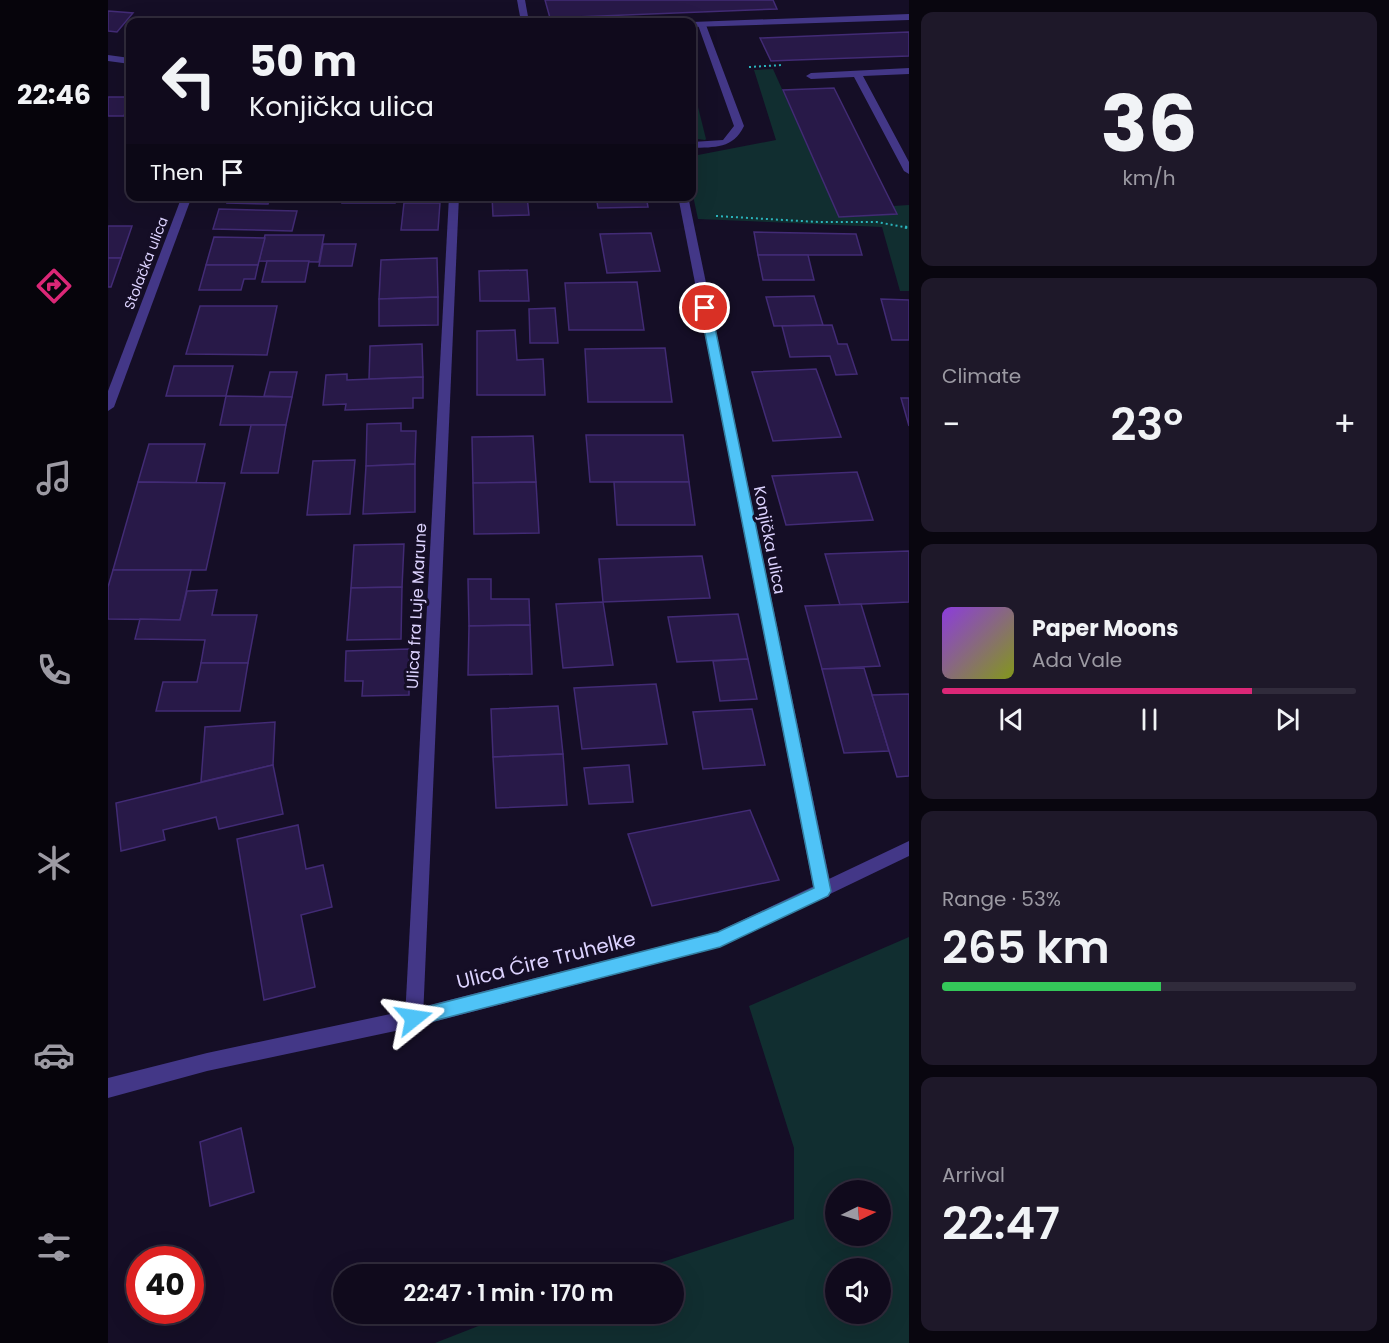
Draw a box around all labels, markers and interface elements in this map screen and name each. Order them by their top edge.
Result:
text: 50 m [249,32,357,91]
icon: left [150,42,228,120]
text: 36 [1101,69,1197,178]
text: 22:46 [17,76,91,113]
text: Konjička ulica [249,88,434,125]
icon: arrive [216,156,249,189]
text: Then [150,157,204,188]
text: km/h [1122,164,1176,192]
street label: Stolačka ulica [119,214,173,312]
icon: directions [33,265,75,307]
pin [679,282,730,333]
icon: arrive [688,291,721,324]
text: Climate [942,362,1021,390]
text: 23° [1110,393,1183,456]
text: − [942,401,960,448]
text: + [1333,401,1356,448]
icon: music [33,457,75,499]
street label: Konjička ulica [748,484,791,596]
street label: Ulica fra Luje Marune [401,522,432,690]
text: Paper Moons [1032,613,1179,644]
text: Ada Vale [1032,646,1122,674]
icon: phone [33,649,75,691]
icon: previous [995,703,1028,736]
icon: pause [1133,703,1166,736]
icon: next [1271,703,1304,736]
icon: climate [33,842,75,884]
text: Range · 53% [942,885,1061,913]
text: 265 km [942,916,1110,979]
street label: Ulica Ćire Truhelke [453,924,639,996]
position arrow [382,986,446,1050]
icon: car [33,1034,75,1076]
text: Arrival [942,1161,1005,1189]
north arrow [825,1180,891,1246]
map controls [825,1180,891,1324]
text: 22:47 [942,1192,1060,1255]
icon: filters [33,1226,75,1268]
speed limit sign: 40 [126,1246,204,1324]
button: sound [825,1258,891,1324]
text: 22:47 · 1 min · 170 m [404,1278,613,1309]

